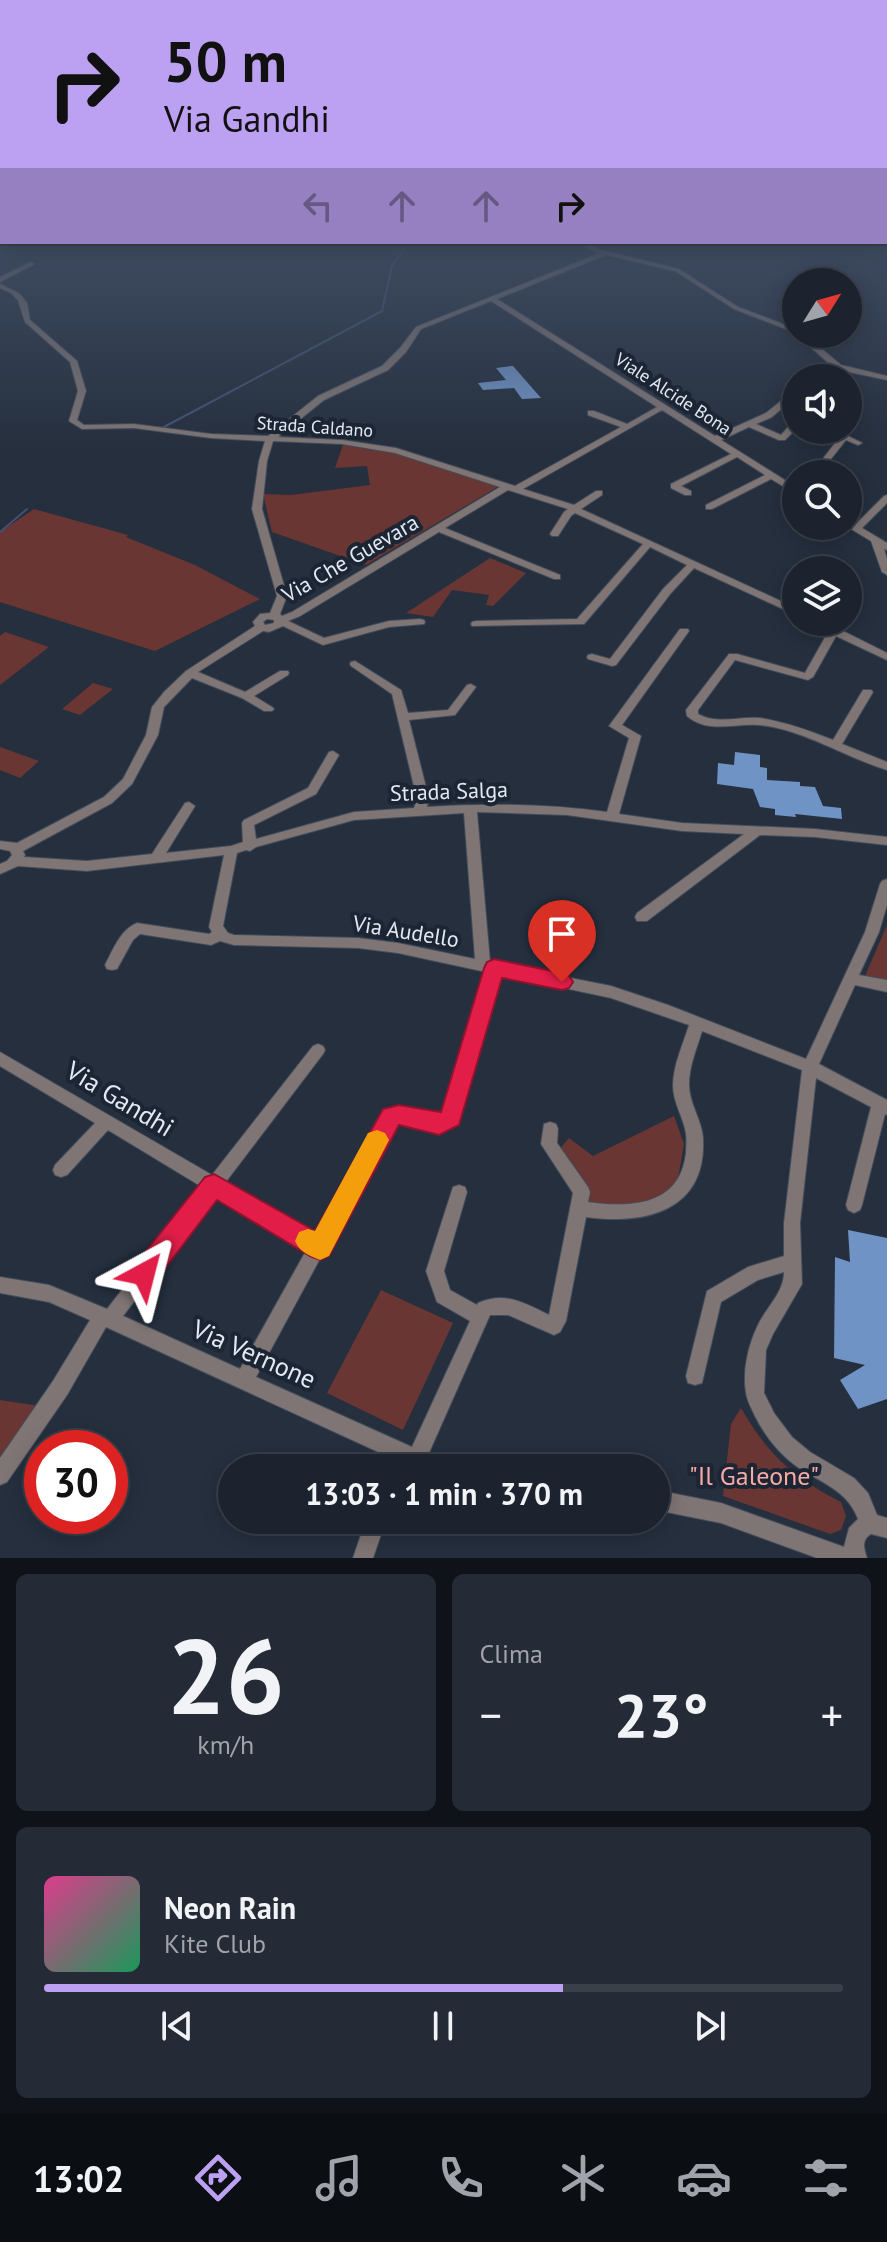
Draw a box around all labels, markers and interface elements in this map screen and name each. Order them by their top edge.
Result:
text: 50 m [164,25,287,97]
icon: right [32,32,136,136]
text: Via Gandhi [164,95,330,142]
icon: left [296,184,340,228]
icon: ahead [380,184,424,228]
icon: ahead [464,184,508,228]
icon: right [548,184,592,228]
north arrow [782,268,862,348]
map controls [782,268,862,636]
street label: Viale Alcide Bona [610,347,736,440]
button: sound [782,364,862,444]
street label: Strada Caldano [256,411,374,442]
button: search [782,460,862,540]
street label: Via Che Guevara [276,508,423,609]
button: layers [782,556,862,636]
street label: Strada Salga [390,775,508,807]
pin [528,900,596,982]
street label: Via Audello [350,909,461,953]
icon: arrive [540,912,584,956]
street label: Via Gandhi [60,1053,180,1144]
position arrow [102,1232,186,1316]
street label: Via Vernone [186,1311,321,1395]
speed limit sign: 30 [24,1430,128,1534]
park label: "Il Galeone" [689,1459,819,1492]
text: 13:03 · 1 min · 370 m [305,1474,583,1513]
text: 26 [167,1608,285,1743]
text: Clima [480,1637,543,1670]
text: 23° [614,1676,708,1754]
text: − [480,1686,502,1743]
text: + [821,1686,843,1743]
text: km/h [197,1728,254,1761]
text: Neon Rain [164,1888,296,1927]
text: Kite Club [164,1927,266,1960]
icon: previous [155,2004,199,2048]
icon: pause [421,2004,465,2048]
icon: next [688,2004,732,2048]
icon: directions [190,2150,246,2206]
icon: music [311,2150,367,2206]
icon: phone [433,2150,489,2206]
icon: climate [555,2150,611,2206]
icon: car [676,2150,732,2206]
icon: filters [798,2150,854,2206]
text: 13:02 [33,2155,124,2202]

